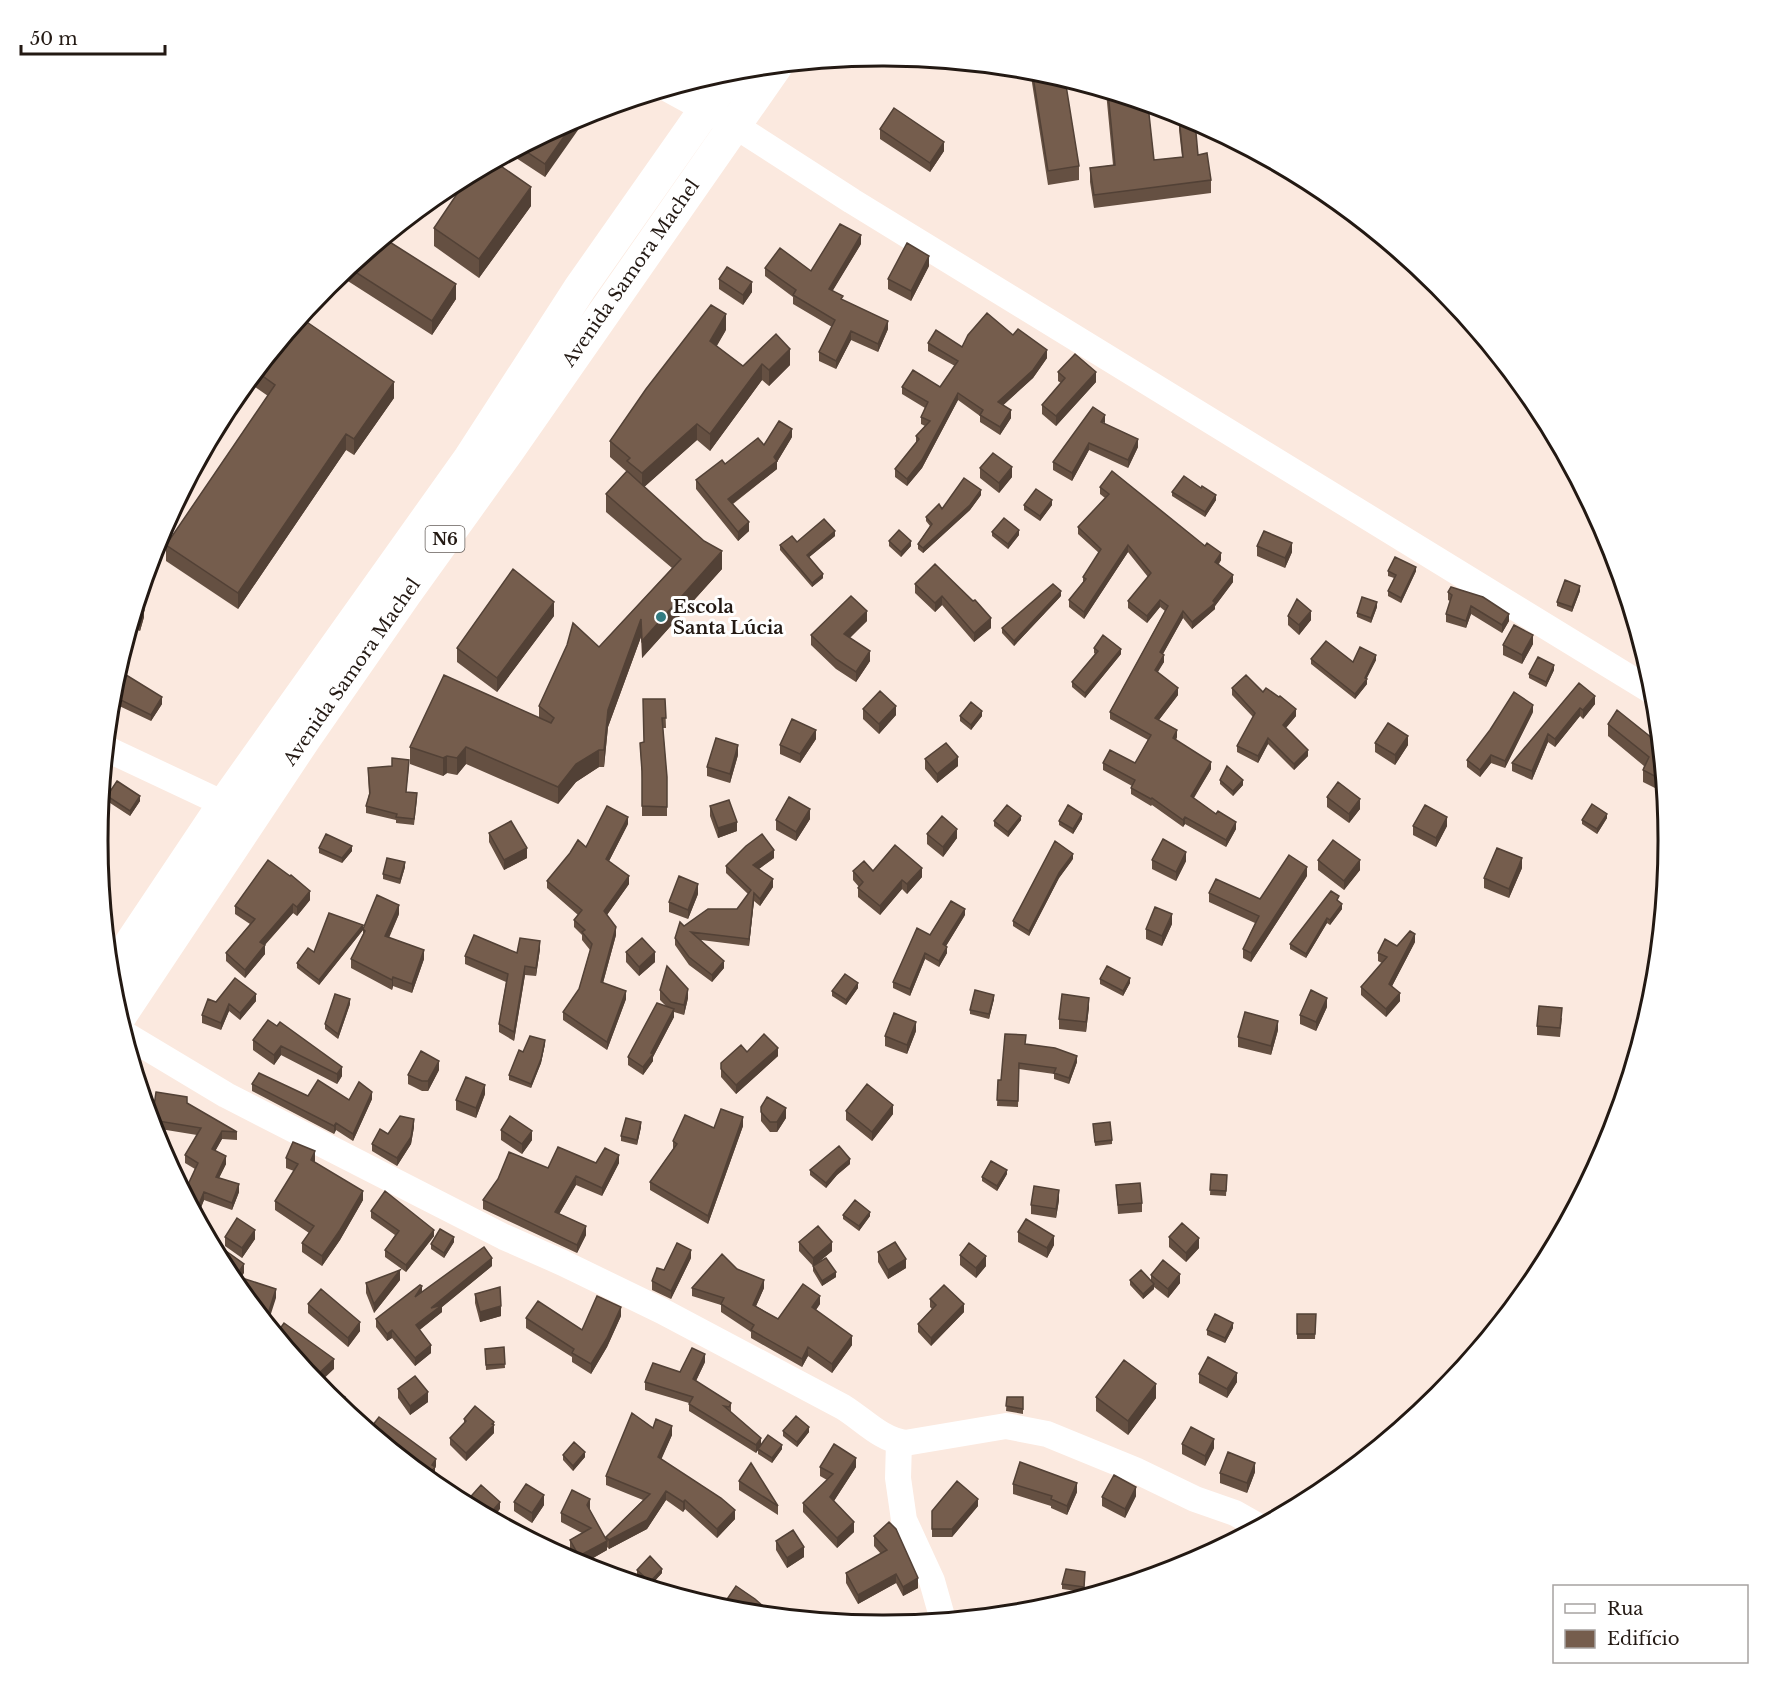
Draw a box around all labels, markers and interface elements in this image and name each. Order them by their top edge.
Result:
scale bar [21,18,165,56]
text: 50 m [30,28,78,50]
street label: Avenida Samora Machel [557,175,704,372]
road number: N6 [426,526,464,552]
street label: Avenida Samora Machel [278,574,425,771]
place label: Escola Santa Lúcia [673,596,784,639]
marker: Escola Santa Lúcia [654,610,668,624]
legend [1553,1585,1748,1663]
text: Rua [1607,1598,1643,1620]
text: Edifício [1607,1628,1680,1650]

